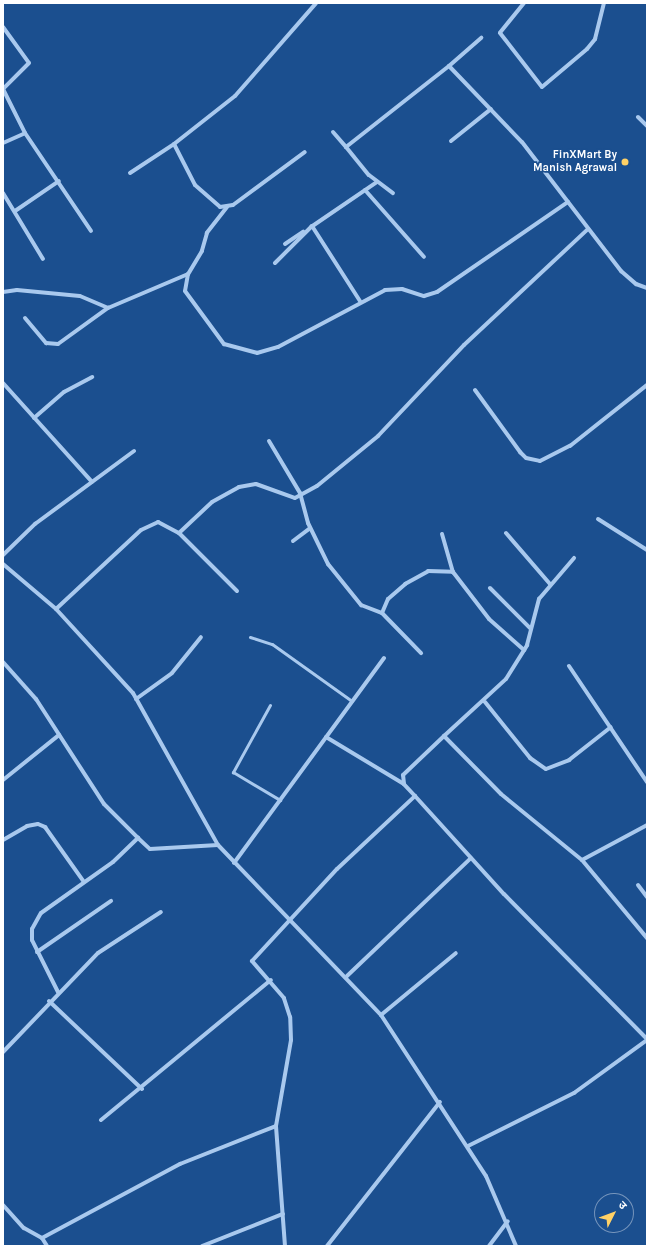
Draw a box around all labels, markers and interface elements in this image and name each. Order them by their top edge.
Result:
place label: FinXMart By Manish Agrawal [533,149,617,175]
marker: FinXMart By Manish Agrawal [620,157,630,167]
north arrow [594,1193,634,1233]
text: उ [616,1199,630,1212]

